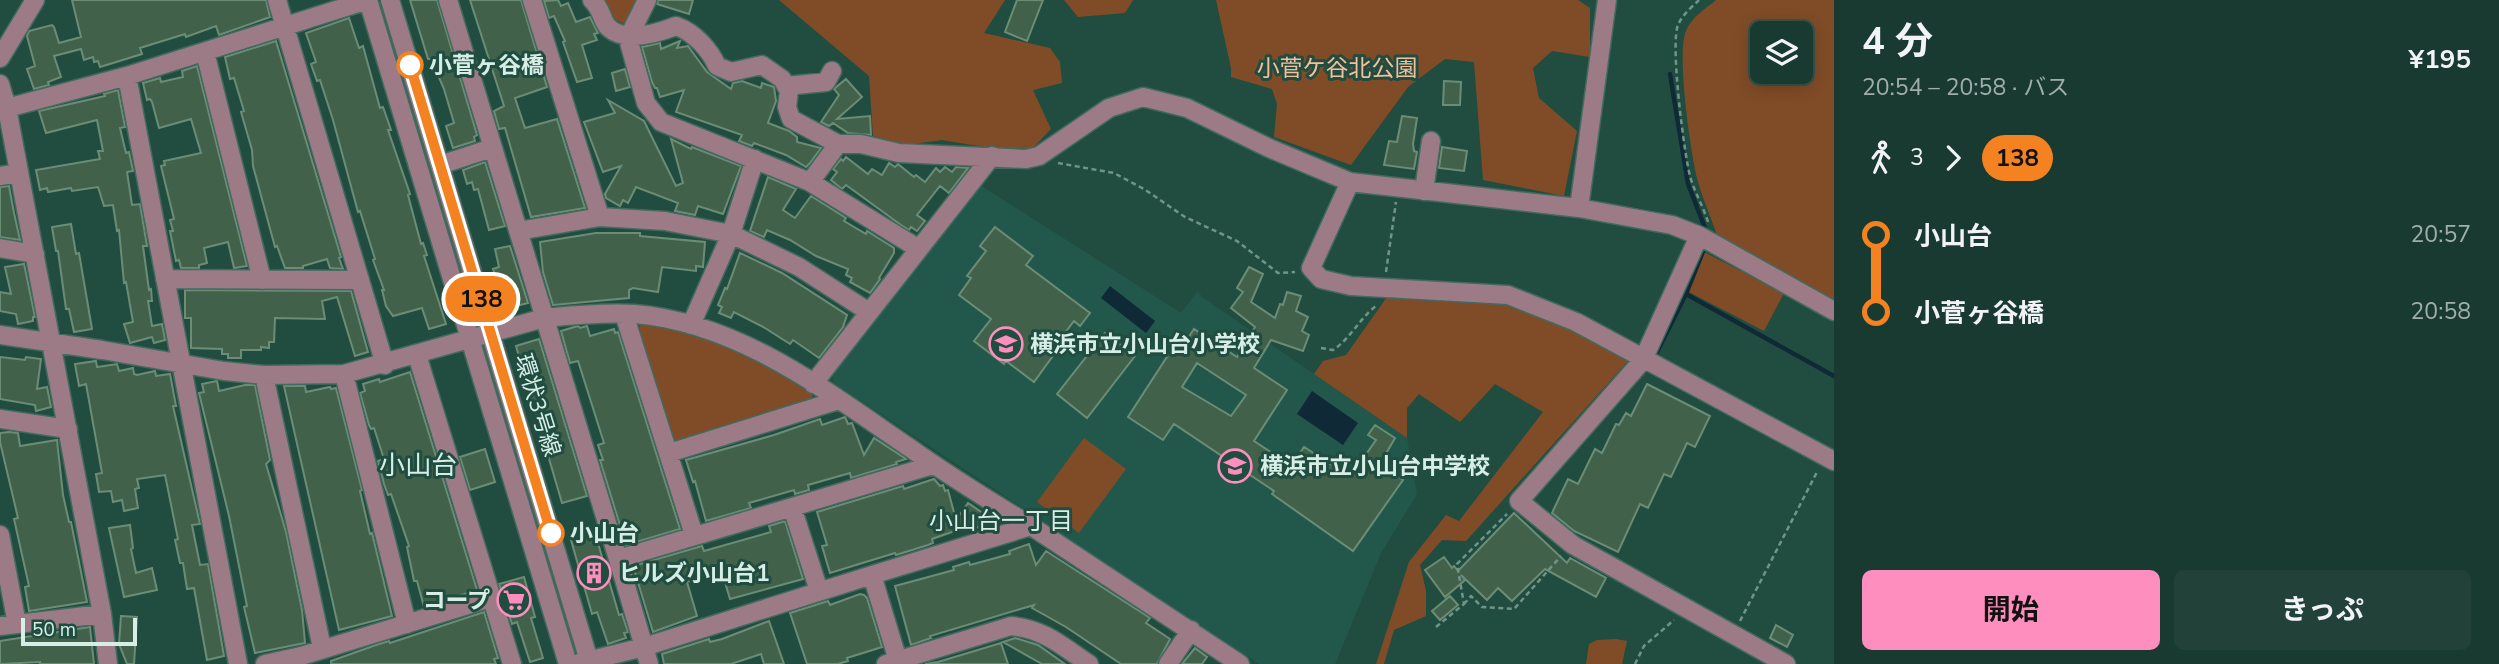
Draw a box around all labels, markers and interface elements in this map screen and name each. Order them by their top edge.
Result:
text: 4 分 [1862,16,1933,67]
map controls [1750,21,1813,84]
button: layers [1750,21,1813,84]
text: ¥195 [2409,42,2471,77]
place label: 小菅ヶ谷橋 [429,50,544,81]
marker: 小菅ヶ谷橋 [397,52,423,78]
park label: 小菅ケ谷北公園 [1257,53,1418,84]
text: 20:54 – 20:58 · バス [1862,72,2069,103]
icon: walk [1862,139,1900,177]
icon: forward [1934,139,1972,177]
text: 3 [1910,142,1924,173]
text: 138 [1996,142,2039,174]
text: 小山台 [1914,219,1992,254]
text: 20:57 [2411,219,2471,250]
line badge: 138 [441,276,521,322]
text: 138 [459,283,503,315]
text: 小菅ヶ谷橋 [1914,296,2044,331]
text: 20:58 [2411,296,2471,327]
school or university icon: 横浜市立小山台小学校 [987,325,1025,363]
place label: 横浜市立小山台小学校 [1030,329,1260,360]
street label: 環状3号線 [507,350,568,460]
school or university icon: 横浜市立小山台中学校 [1216,447,1254,485]
district label: 小山台 [379,448,457,483]
place label: 横浜市立小山台中学校 [1260,451,1490,482]
district label: 小山台一丁目 [929,505,1073,537]
place label: 小山台 [570,518,639,549]
marker: 小山台 [538,520,564,546]
building icon: ヒルズ小山台1 [575,554,613,592]
place label: ヒルズ小山台1 [618,558,770,589]
button: 開始 [1862,570,2160,650]
button: きっぷ [2174,570,2471,650]
supermarket icon: コープ [495,581,533,619]
place label: コープ [422,585,490,616]
scale bar [21,615,136,647]
text: 50 m [32,617,76,643]

